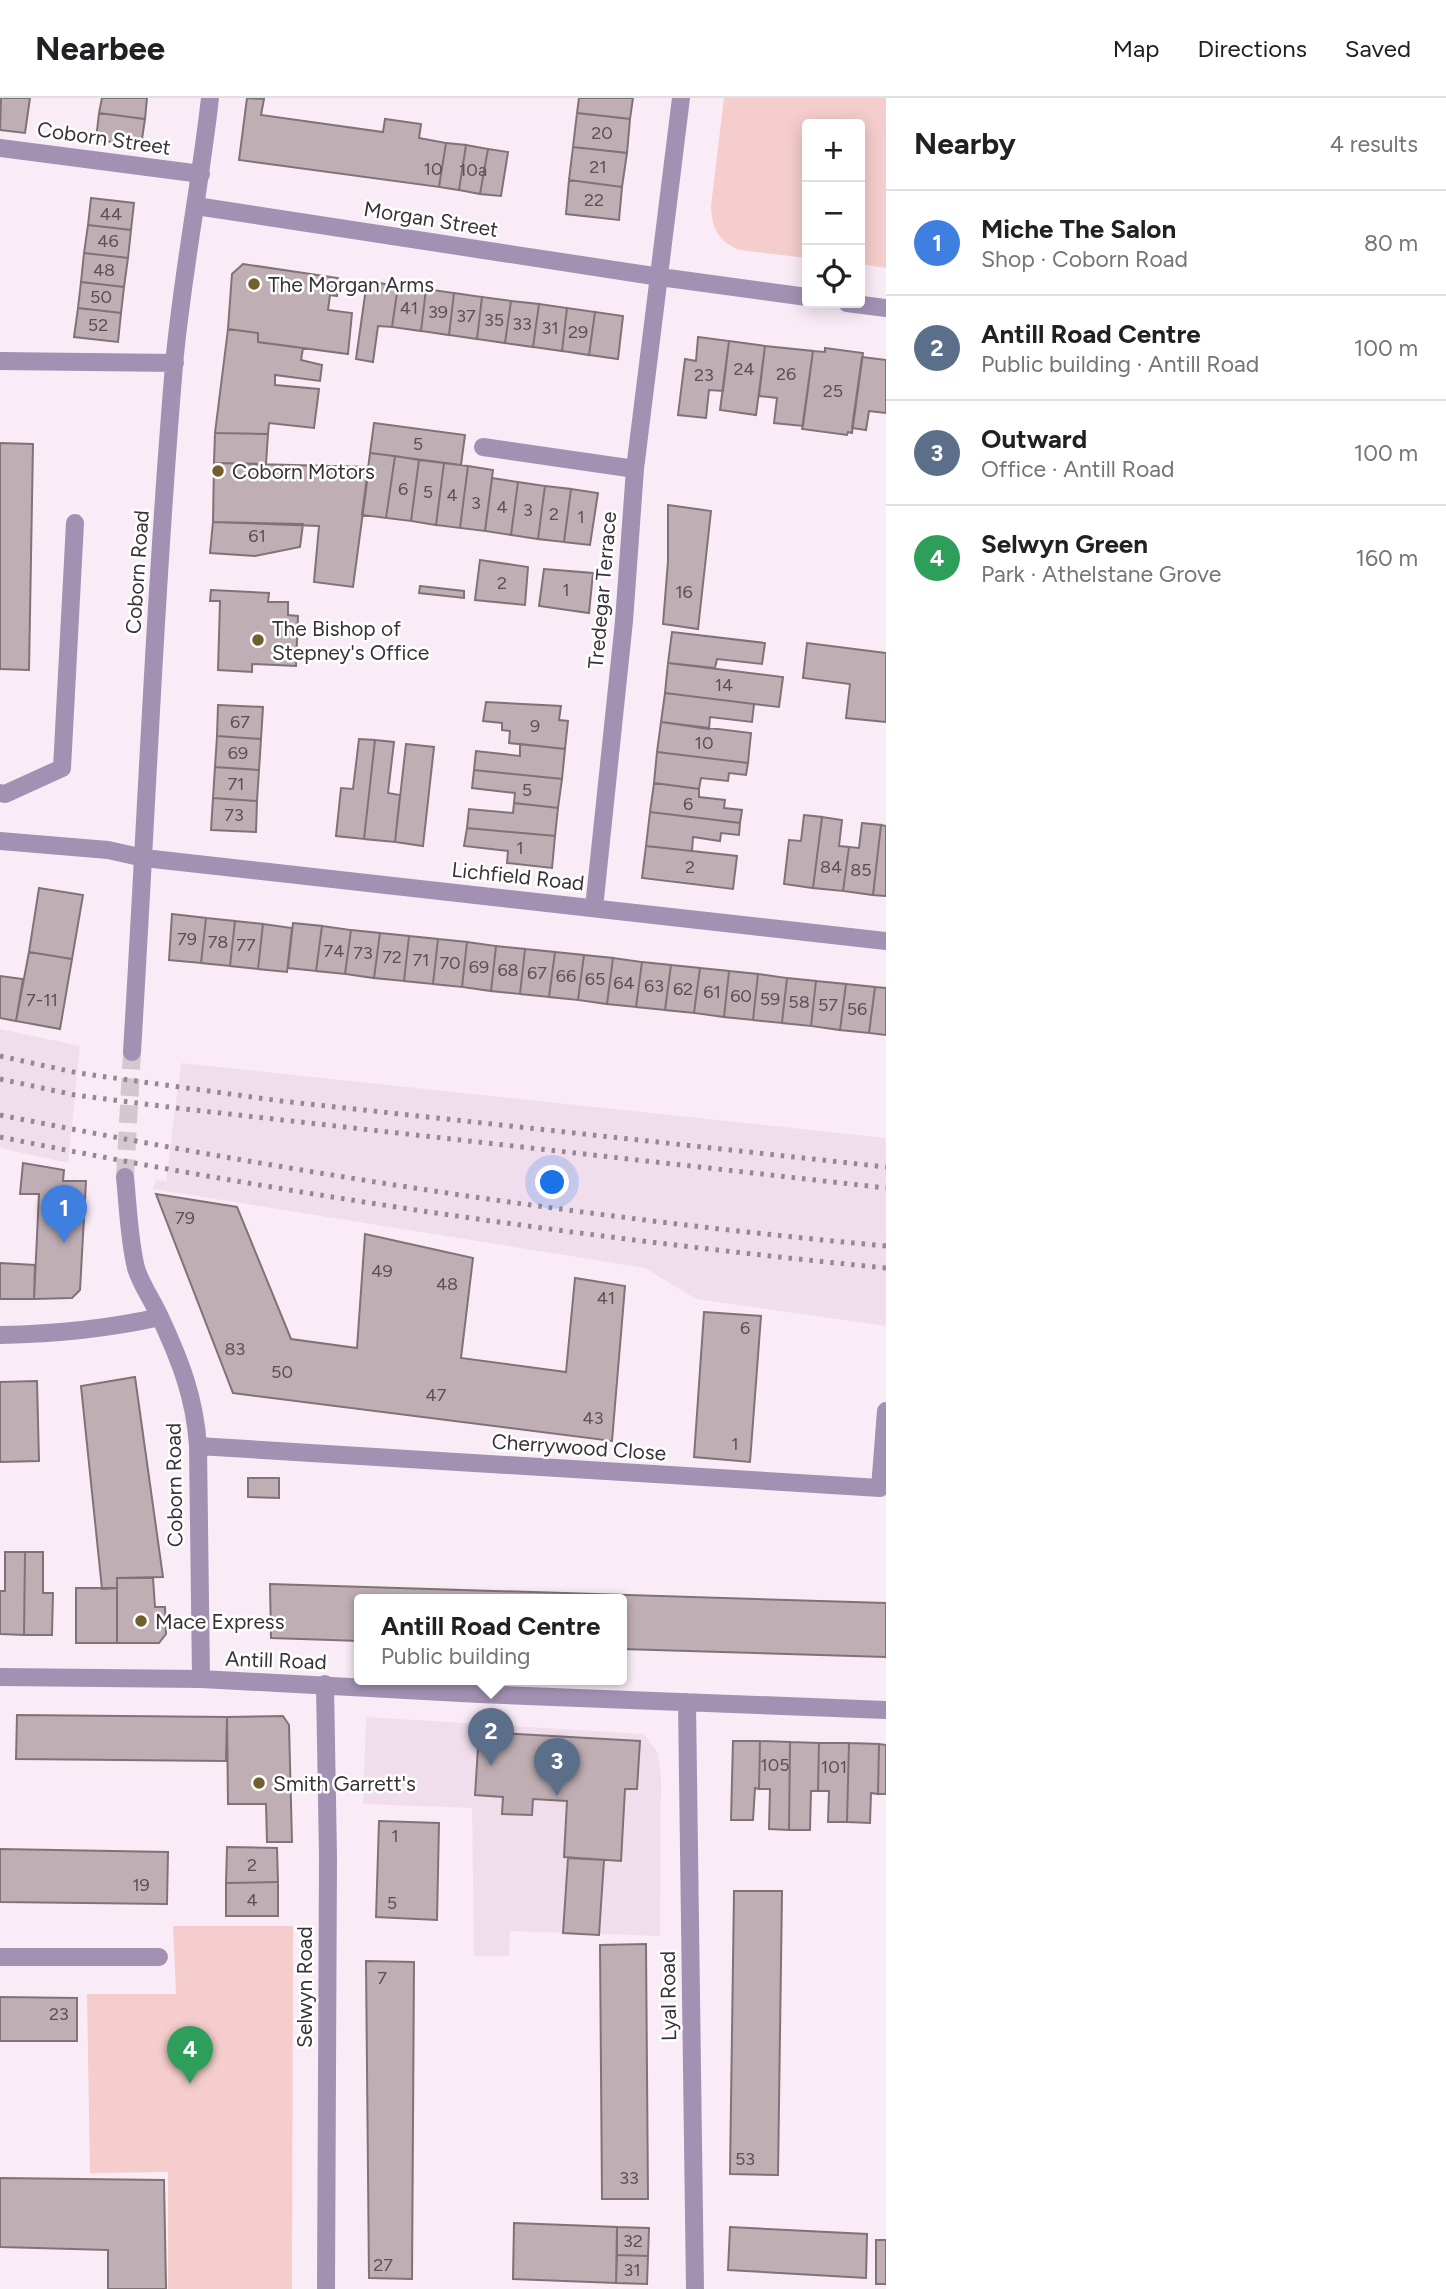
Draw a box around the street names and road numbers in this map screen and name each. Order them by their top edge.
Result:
street label: Coborn Street [36,116,172,160]
street label: Morgan Street [362,196,500,242]
street label: Coborn Road [120,509,154,635]
street label: Tredegar Terrace [583,510,621,670]
street label: Lichfield Road [450,857,586,895]
street label: Coborn Road [160,1423,188,1547]
street label: Cherrywood Close [491,1428,667,1466]
street label: Antill Road [225,1646,327,1674]
street label: Selwyn Road [292,1926,317,2048]
street label: Lyal Road [655,1951,681,2041]

